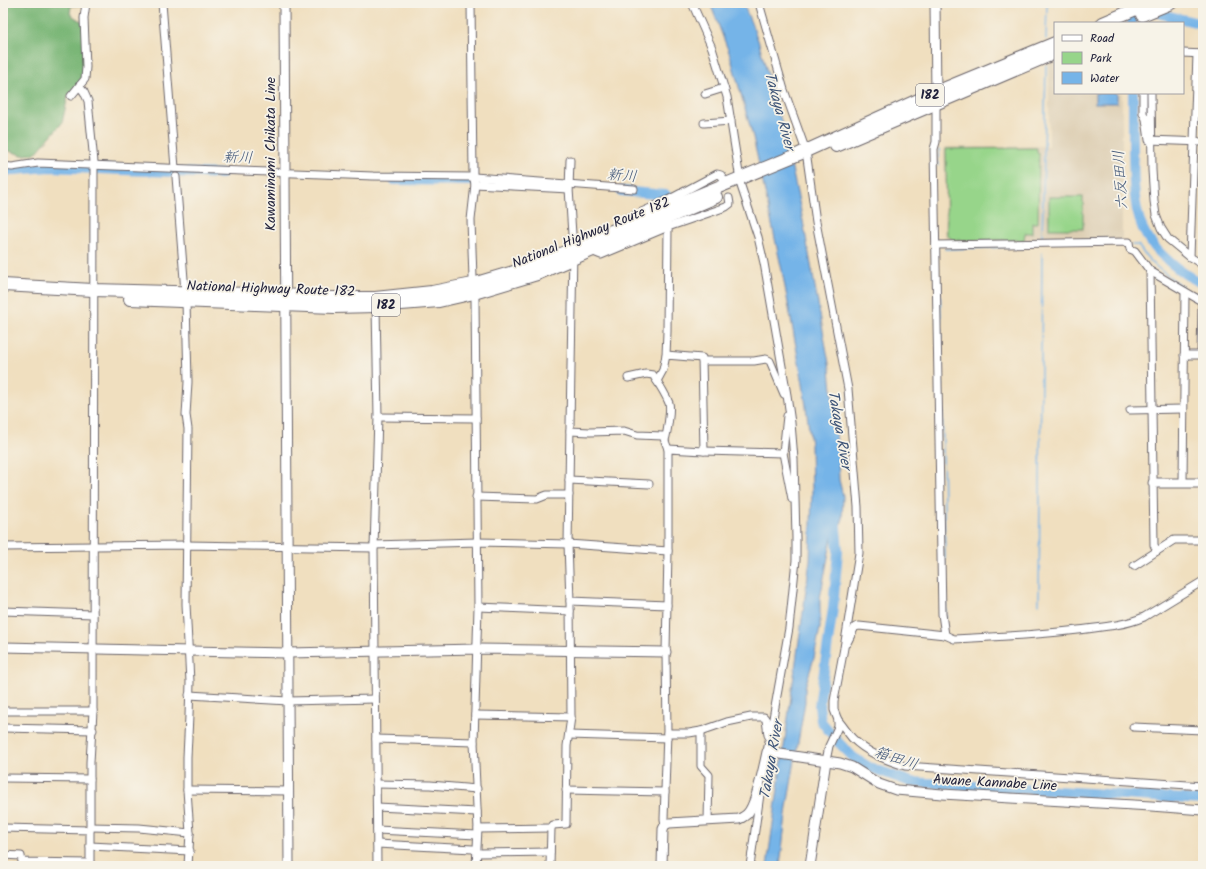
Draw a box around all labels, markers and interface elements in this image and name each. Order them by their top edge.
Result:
legend [1054,22,1184,94]
text: Road [1090,29,1115,48]
text: Park [1090,49,1112,68]
water label: Takaya River [757,69,802,155]
text: Water [1090,69,1120,88]
street label: Kawaminami Chikata Line [260,76,282,231]
road number: 182 [916,84,944,106]
water label: 新川 [223,145,253,171]
water label: 六反田川 [1107,149,1135,211]
water label: 新川 [606,163,638,189]
street label: National Highway Route 182 [509,191,673,275]
street label: National Highway Route 182 [186,275,356,303]
road number: 182 [372,294,400,316]
water label: Takaya River [820,389,858,474]
water label: Takaya River [753,716,791,801]
water label: 箱田川 [871,741,921,777]
street label: Awane Kannabe Line [932,769,1058,797]

